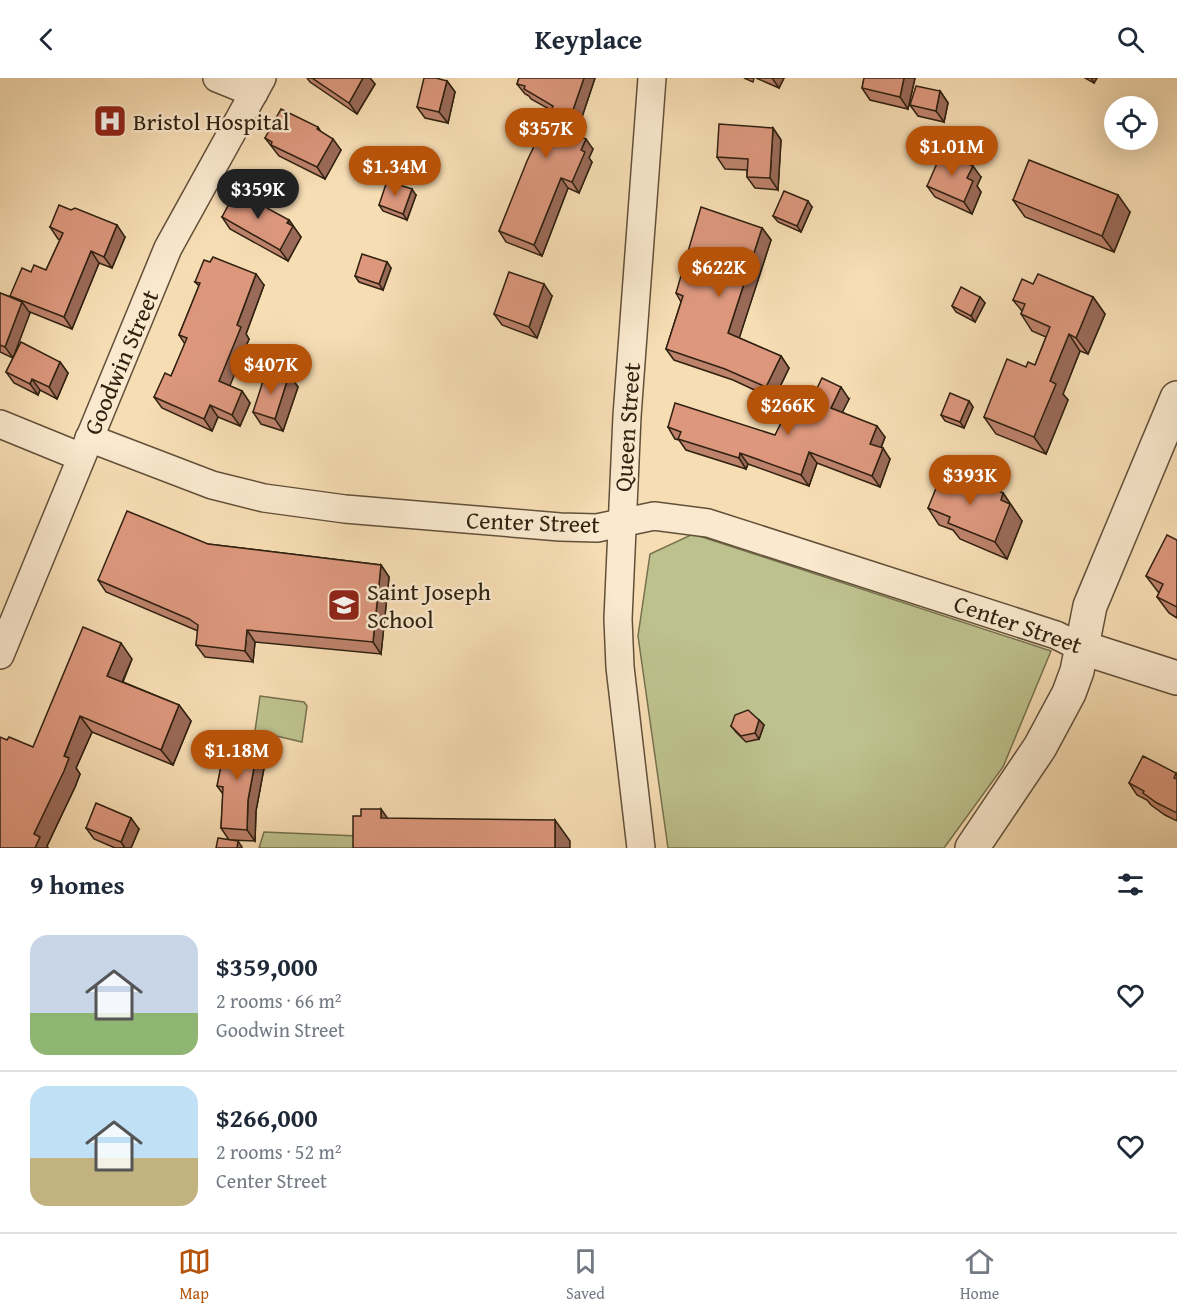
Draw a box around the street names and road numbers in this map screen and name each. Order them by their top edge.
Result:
street label: Goodwin Street [75,283,168,440]
street label: Queen Street [605,361,649,493]
street label: Center Street [466,502,601,542]
street label: Center Street [949,586,1087,662]

